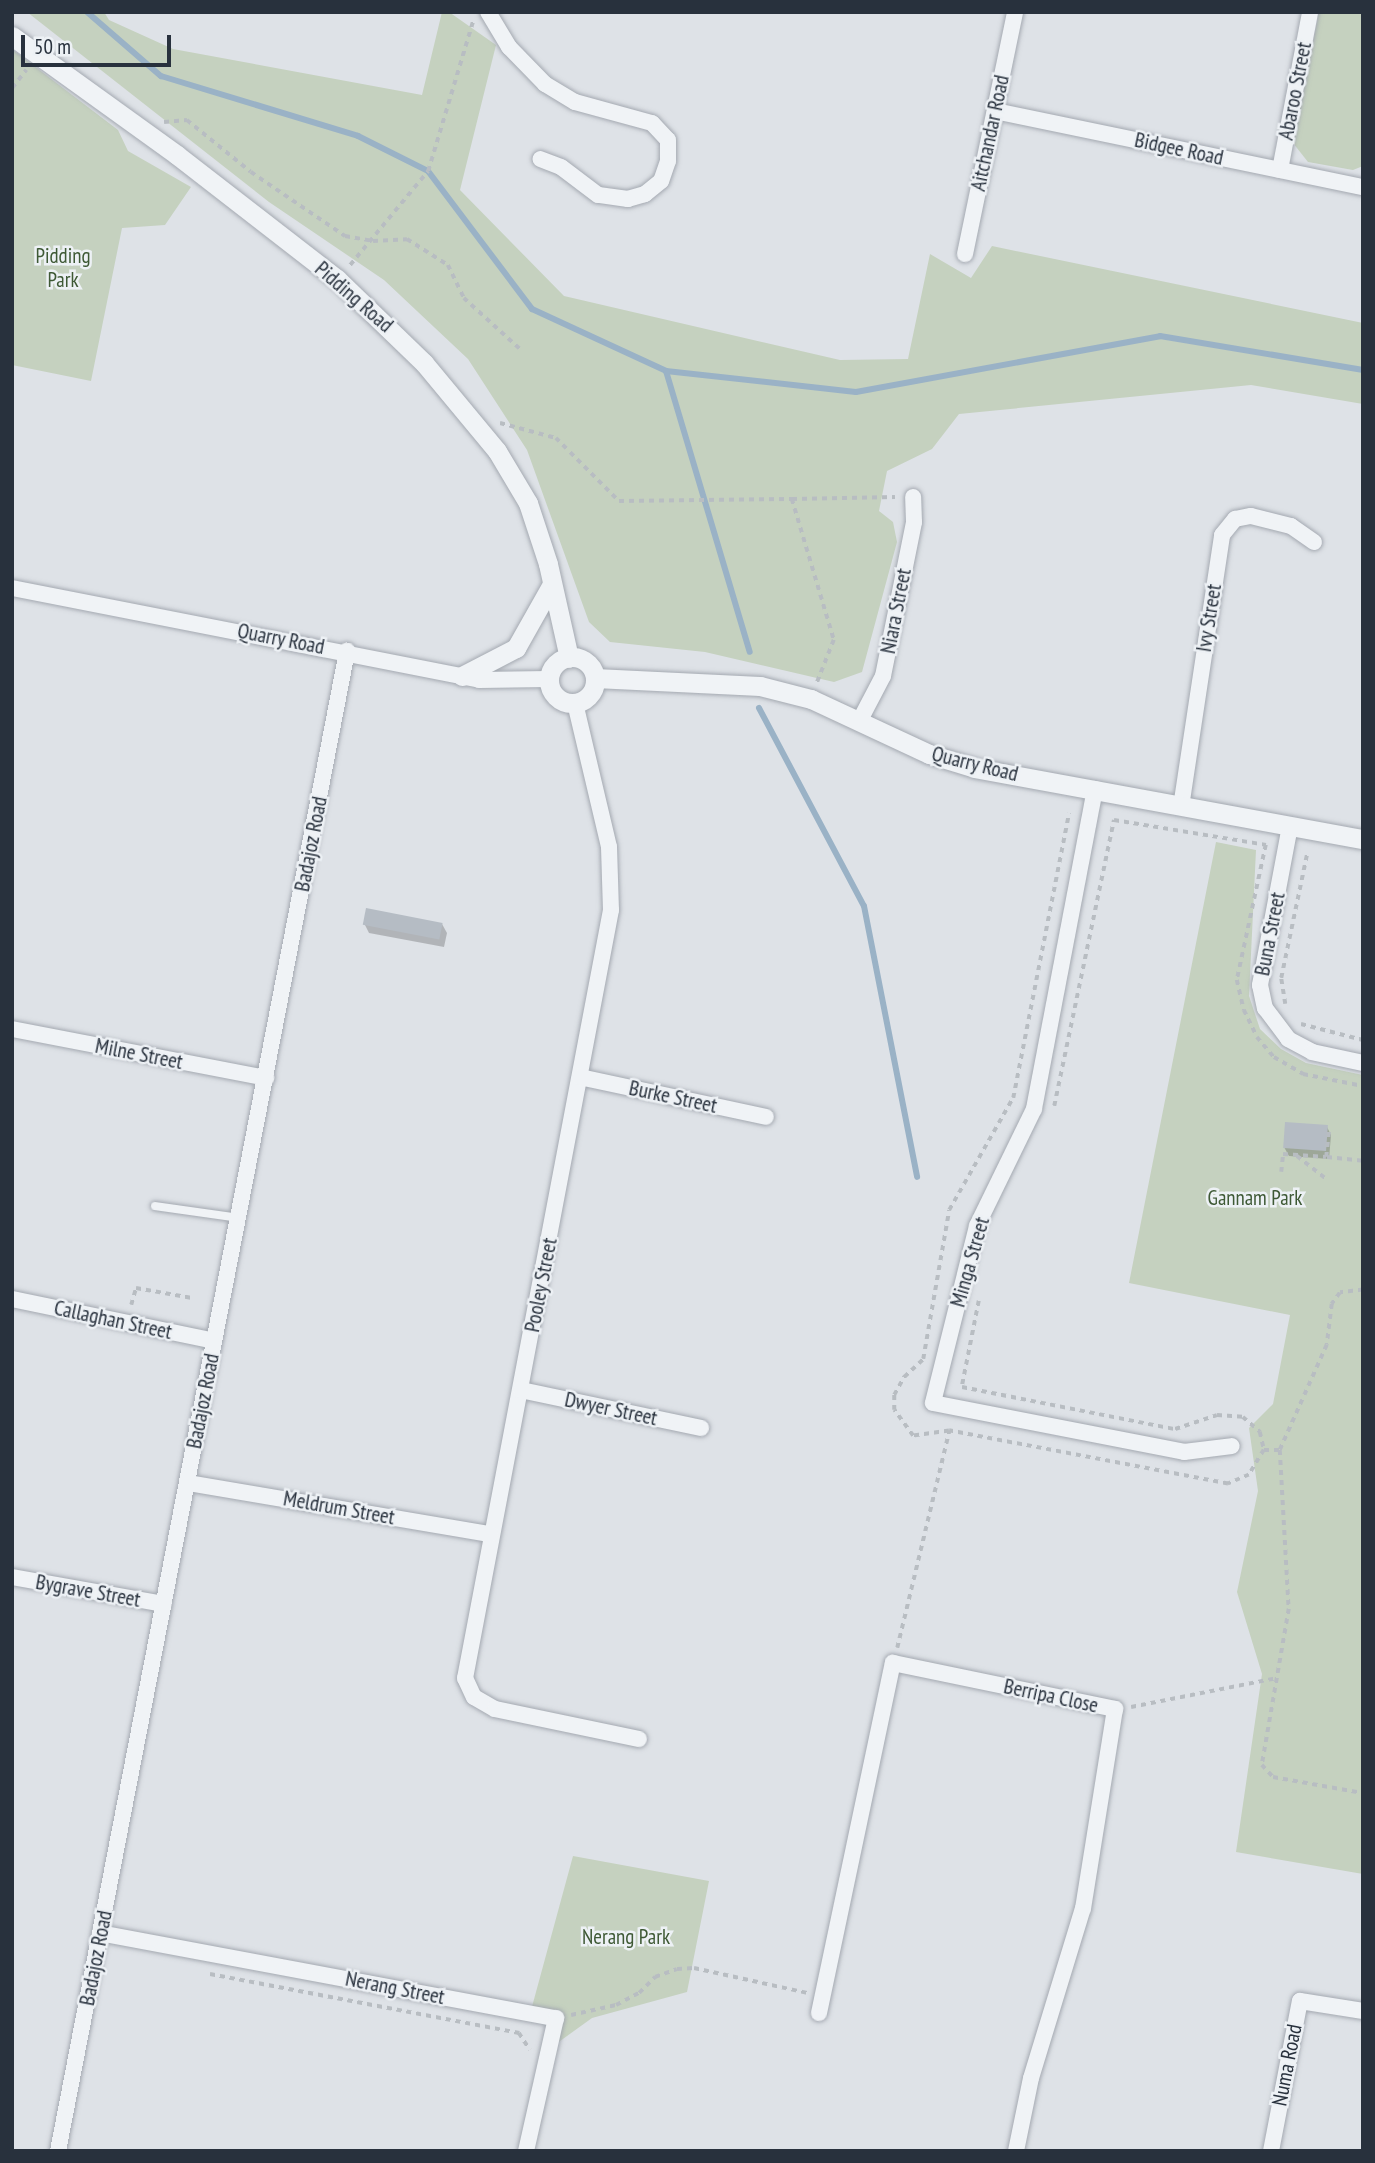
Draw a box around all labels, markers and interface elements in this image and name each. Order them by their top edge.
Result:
scale bar [24,21,175,65]
text: 50 m [34,33,71,60]
street label: Abaroo Street [1273,40,1317,142]
street label: Aitchandar Road [965,73,1015,193]
street label: Bidgee Road [1132,127,1226,171]
park label: Pidding Park [35,243,91,293]
street label: Pidding Road [310,256,398,338]
street label: Niara Street [875,566,917,656]
street label: Ivy Street [1191,582,1227,654]
street label: Quarry Road [235,618,327,660]
street label: Quarry Road [929,741,1021,787]
street label: Badajoz Road [289,794,333,894]
street label: Buna Street [1250,890,1290,978]
street label: Milne Street [93,1033,185,1075]
street label: Burke Street [627,1075,719,1119]
park label: Gannam Park [1208,1185,1302,1211]
street label: Minga Street [945,1214,995,1310]
street label: Pooley Street [519,1235,563,1335]
street label: Callaghan Street [52,1295,174,1345]
street label: Badajoz Road [181,1351,225,1451]
street label: Dwyer Street [562,1387,660,1431]
street label: Meldrum Street [281,1486,397,1530]
street label: Bygrave Street [34,1569,142,1613]
street label: Berripa Close [1001,1674,1101,1718]
street label: Badajoz Road [74,1908,118,2008]
park label: Nerang Park [582,1924,670,1950]
street label: Nerang Street [343,1966,447,2010]
street label: Numa Road [1267,2022,1307,2108]

